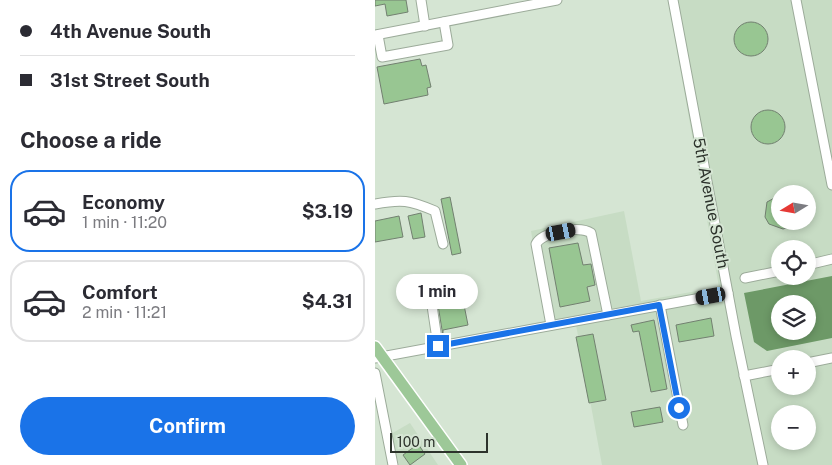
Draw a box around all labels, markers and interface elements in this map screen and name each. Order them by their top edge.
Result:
text: 4th Avenue South [50,20,211,42]
text: 31st Street South [50,69,210,91]
text: Choose a ride [20,127,162,153]
street label: 5th Avenue South [689,136,733,270]
north arrow [771,185,816,230]
map controls [771,185,816,450]
icon: car [22,189,67,234]
text: Economy [82,191,165,213]
text: $3.19 [302,200,353,222]
text: 1 min · 11:20 [82,213,167,232]
car [544,222,577,242]
button: locate [771,240,816,285]
callout: 1 min [397,274,479,308]
icon: car [22,279,67,324]
text: Comfort [82,281,158,303]
text: 1 min [418,282,456,301]
car [694,286,727,306]
text: $4.31 [302,290,353,312]
button: layers [771,295,816,340]
text: 2 min · 11:21 [82,303,167,322]
route end [427,335,449,357]
button: + [771,350,816,395]
button: Confirm [20,397,355,455]
route start [668,397,690,419]
button: − [771,405,816,450]
scale bar [390,430,487,453]
text: 100 m [397,434,435,450]

